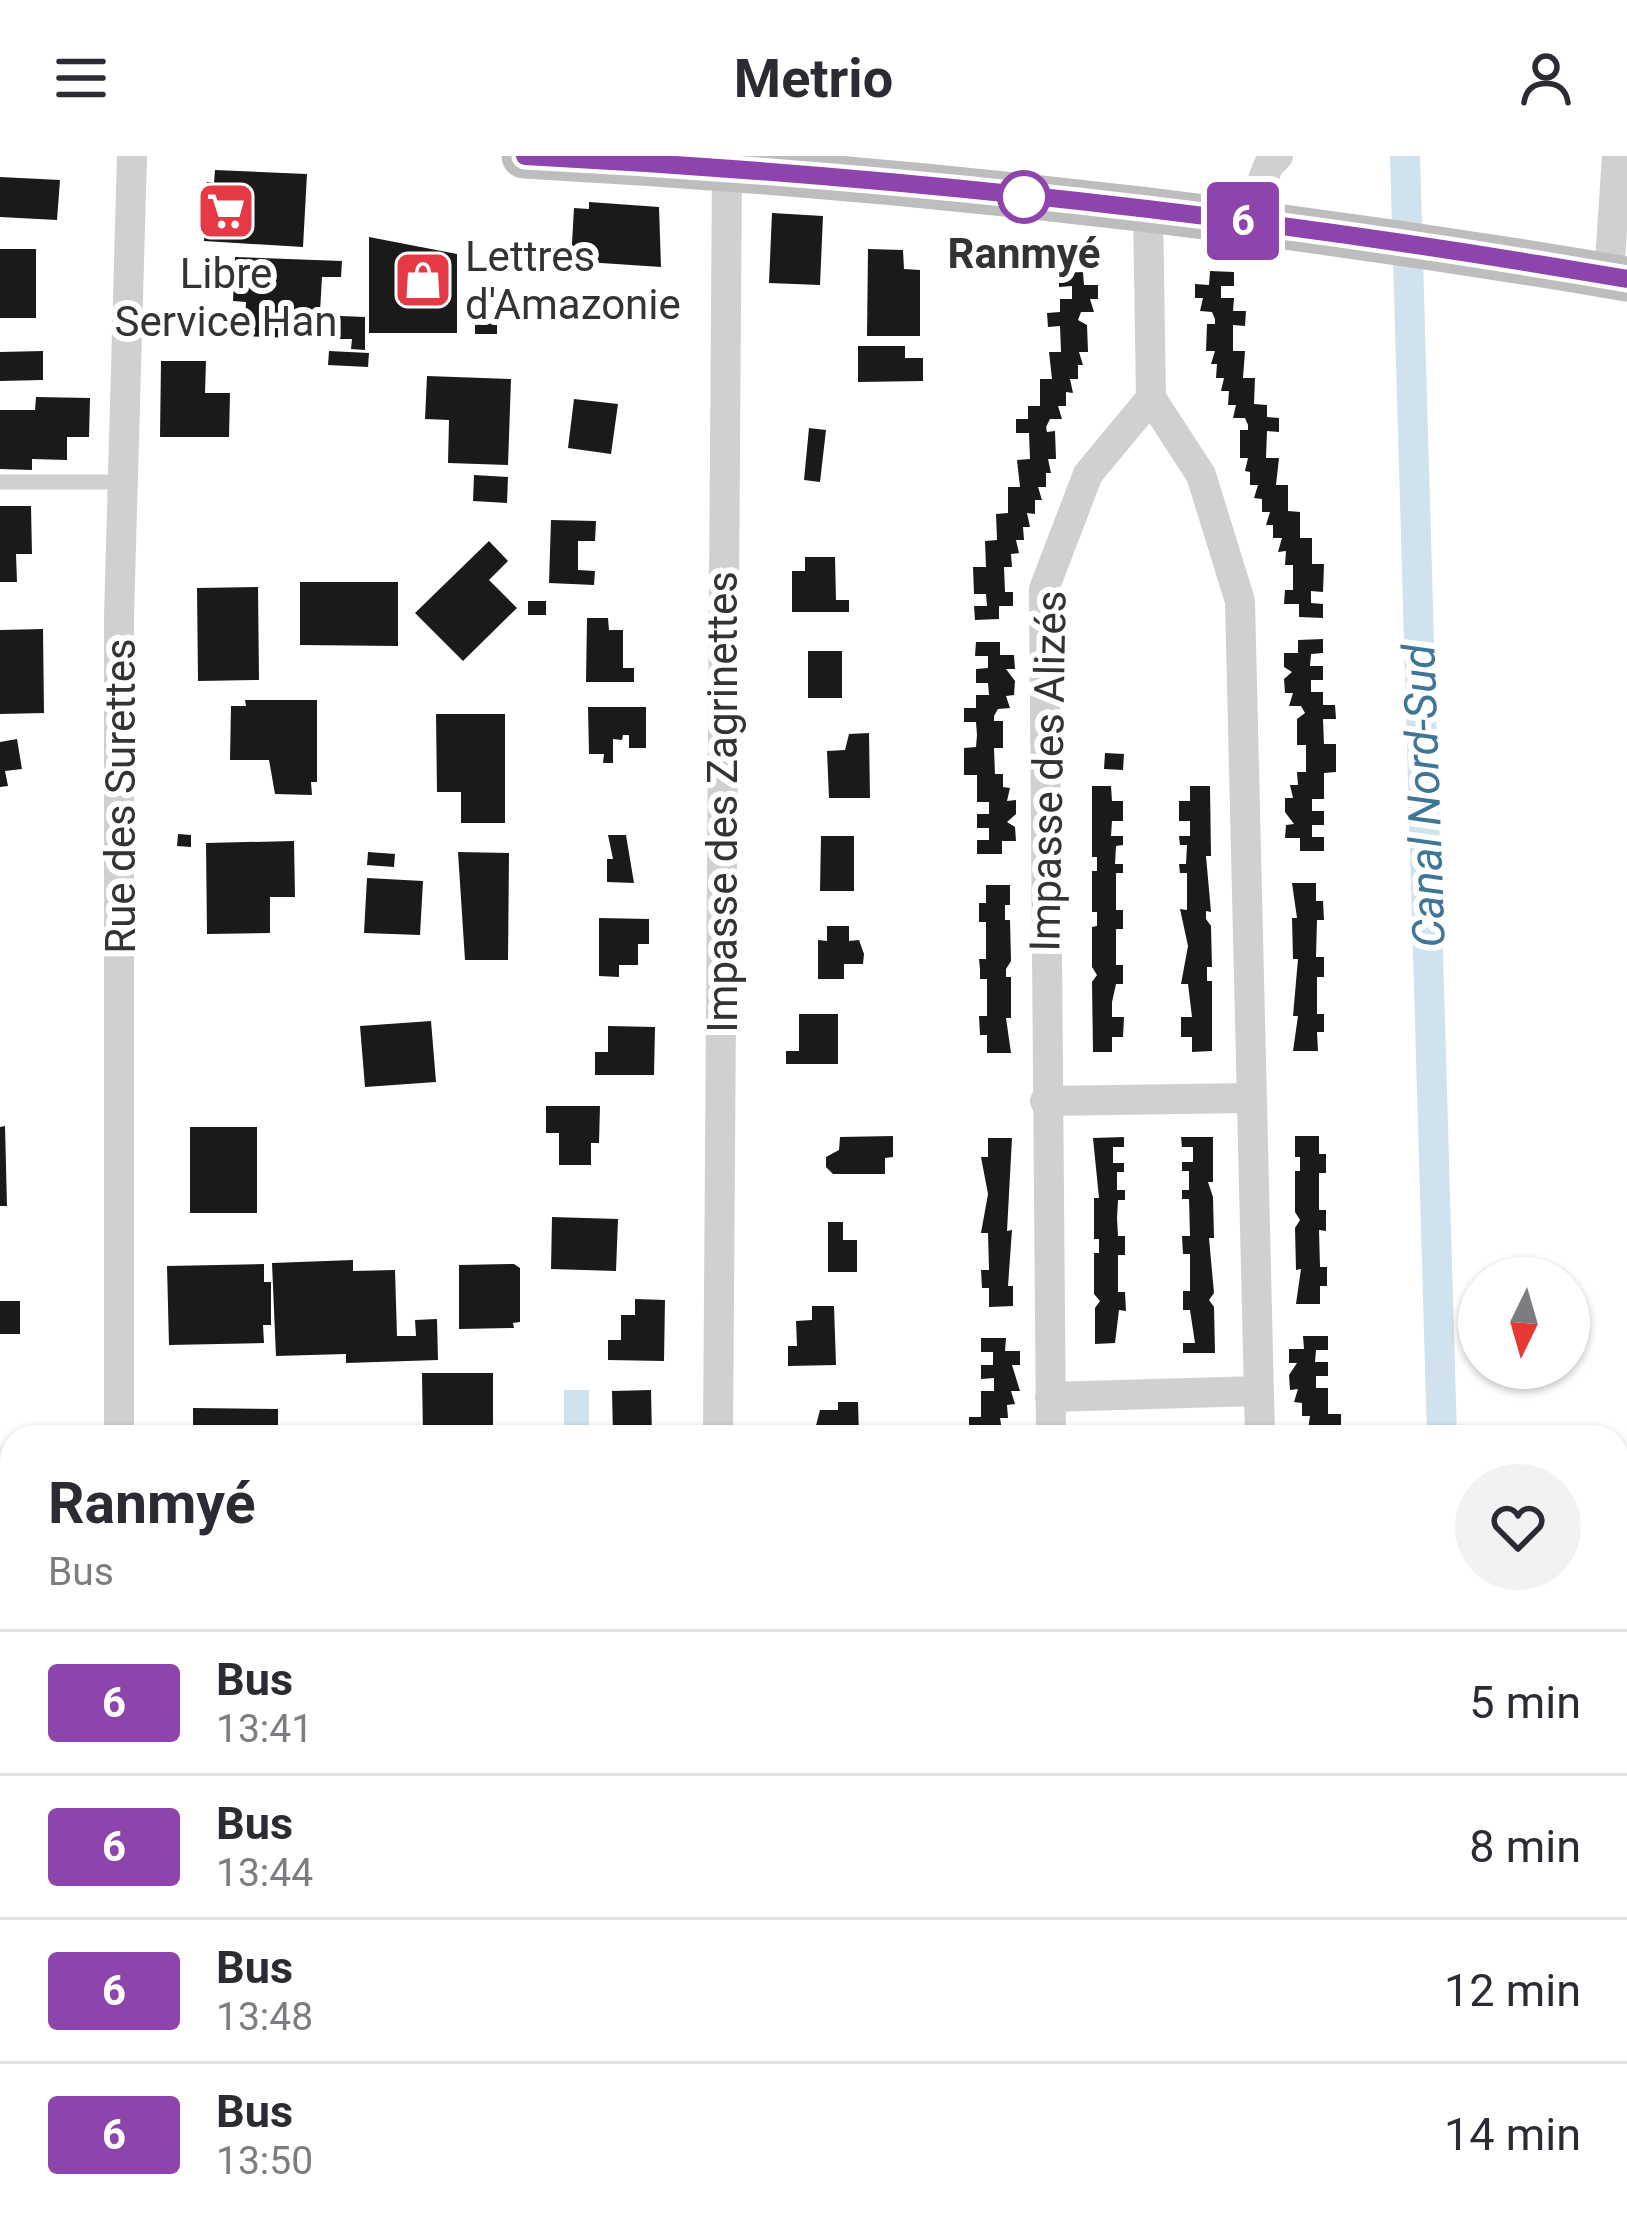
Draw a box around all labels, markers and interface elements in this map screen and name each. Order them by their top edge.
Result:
icon: menu [48,45,114,111]
icon: person [1513,45,1579,111]
text: Metrio [734,47,893,110]
marker: Ranmyé [999,172,1049,222]
supermarket icon: Libre Service Han [195,180,257,242]
line badge: 6 [1204,182,1282,260]
text: 6 [1231,196,1255,245]
place label: Ranmyé [948,229,1100,278]
place label: Lettres d'Amazonie [465,232,681,329]
place label: Libre Service Han [114,249,338,346]
shop icon: Lettres d'Amazonie [392,249,454,311]
street label: Impasse des Zagrinettes [698,571,747,1033]
street label: Impasse des Alizés [1020,590,1076,952]
street label: Rue des Surettes [96,638,145,954]
water label: Canal Nord-Sud [1392,642,1456,949]
north arrow [1458,1257,1590,1389]
map controls [1458,1257,1590,1389]
button: heart [1455,1464,1581,1590]
text: Ranmyé [48,1470,255,1537]
text: Bus [48,1549,114,1595]
text: Bus [216,1653,293,1706]
text: 5 min [1469,1676,1581,1729]
text: 6 [102,1678,126,1727]
text: 13:41 [216,1706,313,1752]
text: Bus [216,1797,293,1850]
text: 8 min [1469,1820,1581,1873]
text: 6 [102,1822,126,1871]
text: 13:44 [216,1850,313,1896]
text: Bus [216,1941,293,1994]
text: 12 min [1444,1964,1581,2017]
text: 6 [102,1966,126,2015]
text: 13:48 [216,1994,313,2040]
text: Bus [216,2085,293,2138]
text: 14 min [1444,2108,1581,2161]
text: 6 [102,2110,126,2159]
text: 13:50 [216,2138,313,2184]

